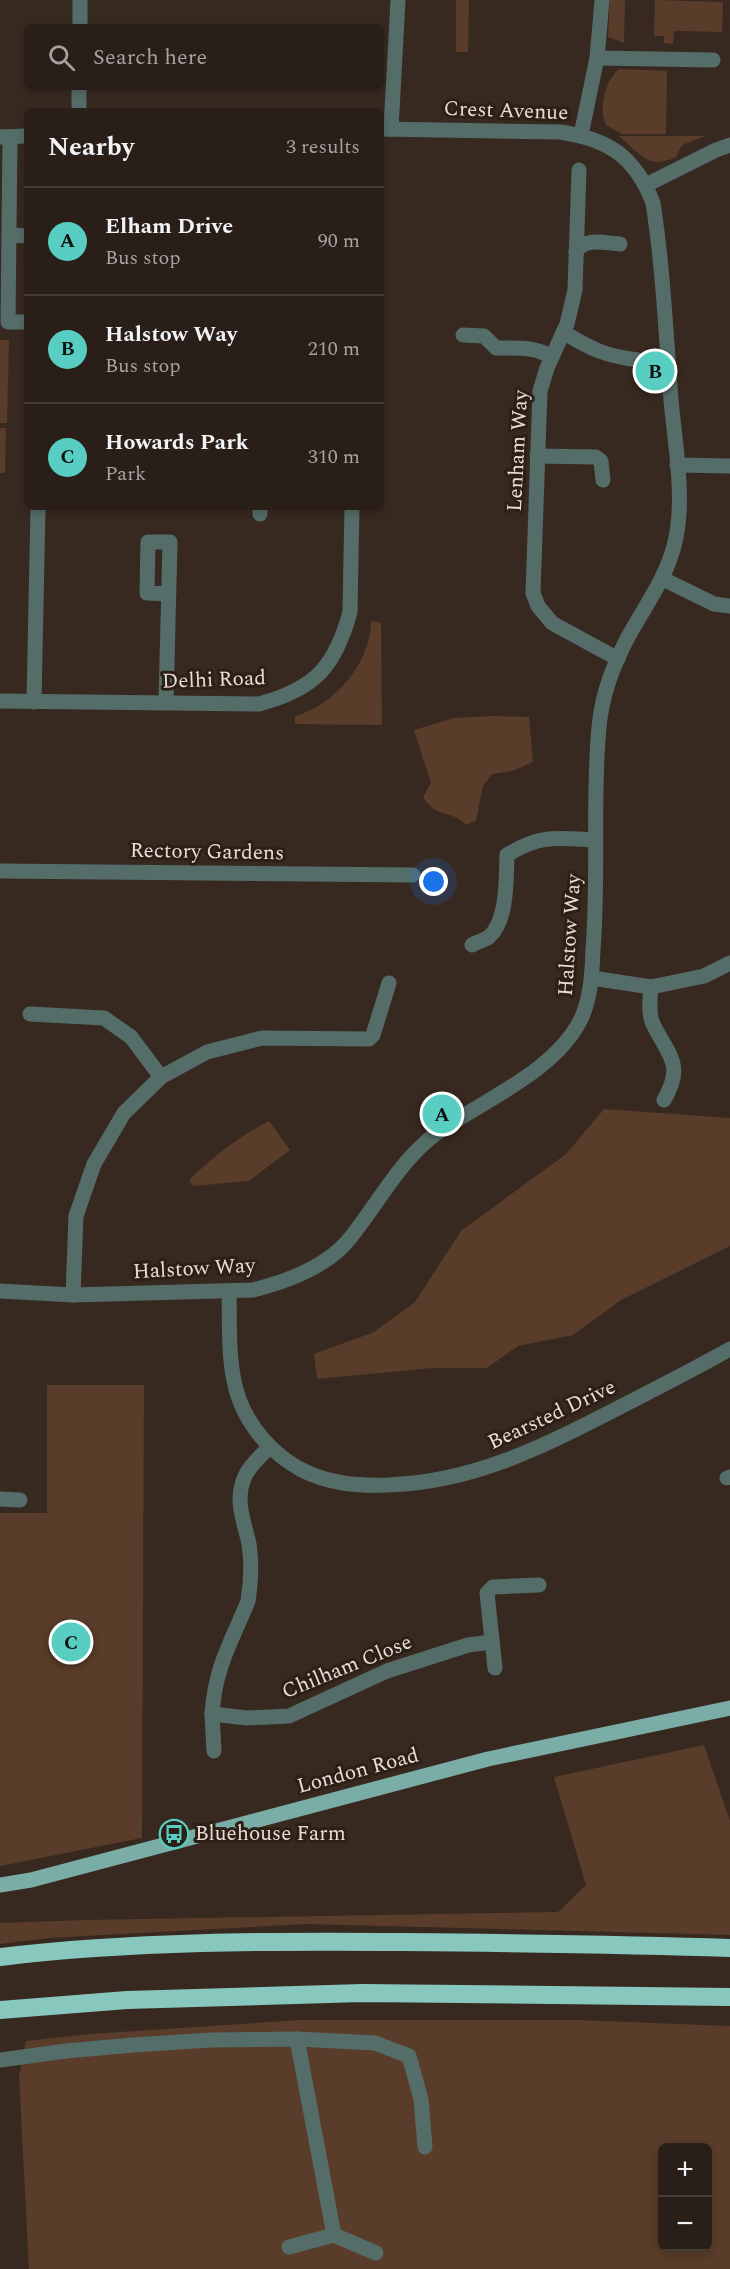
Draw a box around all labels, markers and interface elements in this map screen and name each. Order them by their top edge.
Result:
search box [24,24,384,90]
icon: search [45,41,78,74]
text: Search here [93,41,207,74]
street label: Crest Avenue [443,93,569,129]
text: Nearby [48,127,134,167]
text: 3 results [286,132,360,162]
text: Elham Drive [105,210,233,243]
text: A [60,226,75,256]
text: 90 m [318,226,360,256]
text: Bus stop [105,243,181,273]
text: Halstow Way [105,318,237,351]
text: B [60,334,75,364]
text: 210 m [308,334,360,364]
pin: B [636,348,674,394]
text: Bus stop [105,351,181,381]
street label: Lenham Way [499,388,537,513]
text: Howards Park [105,426,249,459]
text: C [60,442,75,472]
text: 310 m [308,442,360,472]
text: Park [105,459,146,489]
street label: Delhi Road [162,662,266,698]
street label: Rectory Gardens [129,835,285,869]
your location [419,867,448,896]
street label: Halstow Way [550,872,590,997]
pin: A [422,1092,462,1136]
street label: Halstow Way [132,1250,257,1288]
street label: Bearsted Drive [483,1371,621,1459]
pin: C [52,1620,90,1664]
street label: Chilham Close [277,1626,417,1708]
street label: London Road [294,1739,422,1803]
bus stop icon: Bluehouse Farm [158,1818,190,1850]
place label: Bluehouse Farm [195,1818,346,1850]
map controls [658,2143,712,2251]
button: + [658,2143,712,2197]
button: − [658,2197,712,2251]

